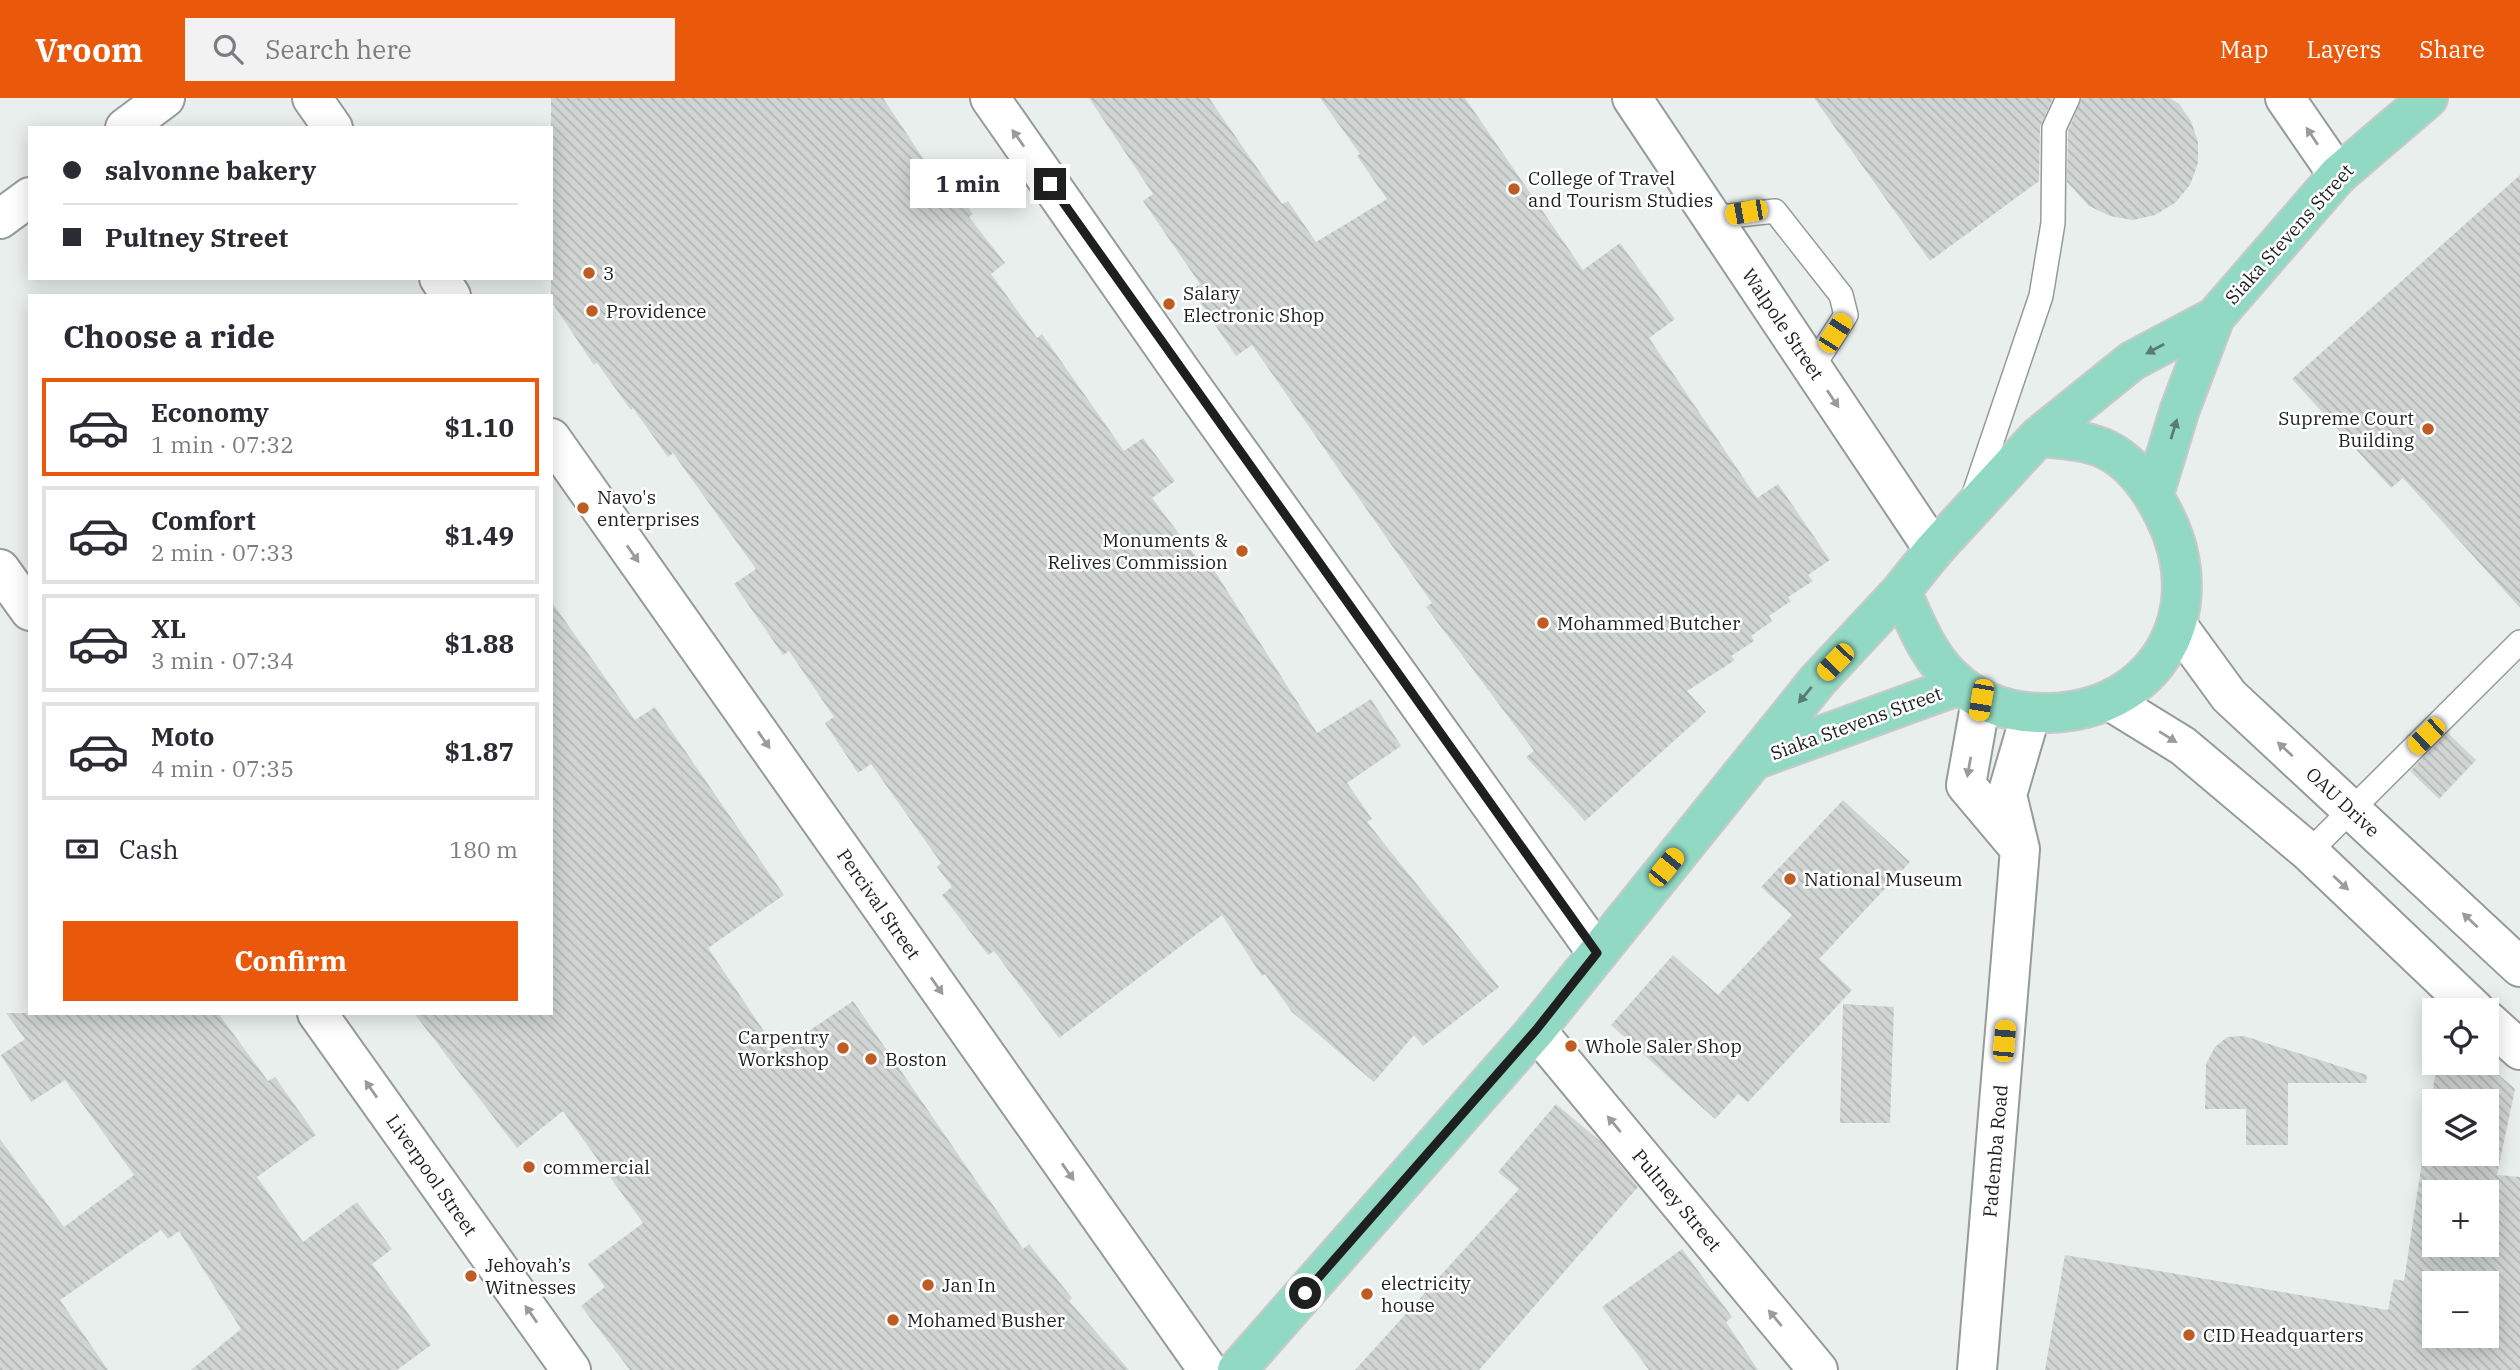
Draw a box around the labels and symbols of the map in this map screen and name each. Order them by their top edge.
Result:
one-way arrow [2305,126,2318,146]
one-way arrow [1011,129,1025,147]
street label: Siaka Stevens Street [2220,159,2359,309]
callout: 1 min [910,160,1026,208]
place label: College of Travel and Tourism Studies [1528,166,1713,212]
route end [1034,168,1066,200]
marker: College of Travel and Tourism Studies [1506,181,1522,197]
car [1724,198,1769,226]
place label: 3 [603,261,614,285]
street label: Walpole Street [1737,264,1829,385]
marker: 3 [581,265,597,281]
place label: Salary Electronic Shop [1183,281,1324,327]
marker: Salary Electronic Shop [1161,296,1177,312]
place label: Providence [606,299,706,323]
marker: Providence [584,303,600,319]
car [1815,310,1856,356]
one-way arrow [2145,343,2165,355]
one-way arrow [1826,390,1840,408]
place label: Supreme Court Building [2278,406,2415,452]
one-way arrow [2169,418,2180,439]
marker: Supreme Court Building [2420,421,2436,437]
place label: Navo's enterprises [597,485,699,531]
marker: Navo's enterprises [575,500,591,516]
place label: Monuments & Relives Commission [1047,528,1228,574]
marker: Monuments & Relives Commission [1234,543,1250,559]
one-way arrow [626,545,640,563]
place label: Mohammed Butcher [1557,611,1741,635]
marker: Mohammed Butcher [1535,615,1551,631]
car [1813,640,1858,684]
car [1968,677,1995,723]
street label: Siaka Stevens Street [1767,681,1945,765]
one-way arrow [1798,687,1813,704]
car [2404,714,2449,758]
one-way arrow [2158,730,2177,743]
one-way arrow [757,731,771,749]
one-way arrow [2277,741,2294,757]
one-way arrow [1963,756,1974,778]
street label: OAU Drive [2301,762,2385,842]
street label: Percival Street [832,844,926,964]
car [1645,844,1688,890]
place label: National Museum [1804,867,1963,891]
marker: National Museum [1782,871,1798,887]
one-way arrow [2332,875,2349,891]
one-way arrow [2462,913,2479,929]
one-way arrow [930,977,944,995]
car [1992,1019,2017,1063]
place label: Carpentry Workshop [738,1025,830,1071]
place label: Whole Saler Shop [1585,1034,1742,1058]
marker: Whole Saler Shop [1563,1038,1579,1054]
marker: Carpentry Workshop [835,1040,851,1056]
place label: Boston [885,1047,947,1071]
marker: Boston [863,1051,879,1067]
one-way arrow [364,1080,378,1098]
street label: Pademba Road [1977,1083,2013,1219]
street label: Liverpool Street [381,1110,483,1241]
one-way arrow [1607,1115,1622,1132]
street label: Pultney Street [1627,1144,1727,1256]
place label: commercial [543,1155,650,1179]
marker: commercial [521,1159,537,1175]
one-way arrow [1061,1163,1075,1181]
place label: Jehovah’s Witnesses [485,1253,576,1299]
marker: Jehovah’s Witnesses [463,1268,479,1284]
place label: electricity house [1381,1271,1471,1317]
place label: Jan In [942,1273,996,1297]
marker: Jan In [920,1277,936,1293]
route start [1289,1277,1321,1309]
marker: electricity house [1359,1286,1375,1302]
one-way arrow [524,1305,538,1323]
place label: Mohamed Busher [907,1308,1066,1332]
one-way arrow [1768,1309,1783,1326]
marker: Mohamed Busher [885,1312,901,1328]
place label: CID Headquarters [2203,1323,2364,1347]
marker: CID Headquarters [2181,1327,2197,1343]

